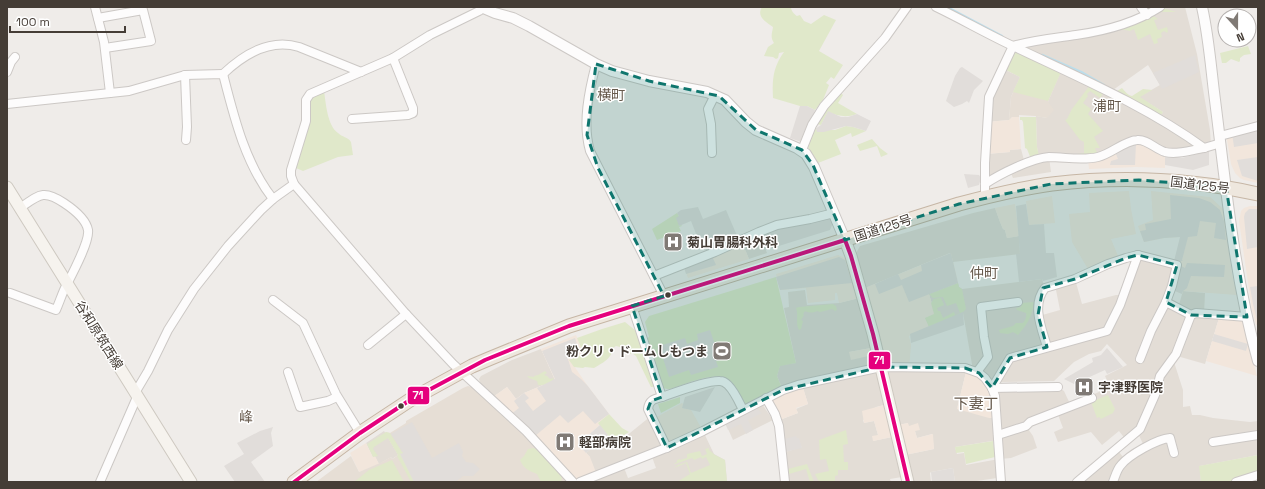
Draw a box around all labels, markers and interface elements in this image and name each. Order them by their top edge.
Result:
scale bar [10,8,125,34]
north arrow [1217,8,1257,48]
text: 100 m [16,14,50,30]
text: N [1235,29,1247,45]
district label: 横町 [597,86,625,104]
district label: 浦町 [1093,97,1121,115]
street label: 国道125号 [1169,173,1231,197]
street label: 国道125号 [852,211,914,245]
hospital icon: 菊山胃腸科外科 [662,231,684,253]
place label: 菊山胃腸科外科 [687,234,778,251]
district label: 仲町 [970,264,998,282]
unlabelled marker [663,290,673,300]
street label: 谷和原筑西線 [71,297,127,373]
sports icon: 粉クリ・ドームしもつま [711,340,733,362]
place label: 粉クリ・ドームしもつま [566,343,708,360]
line badge: 71 [868,351,891,370]
text: 71 [874,353,884,367]
hospital icon: 宇津野医院 [1073,376,1095,398]
place label: 宇津野医院 [1098,379,1163,396]
line badge: 71 [407,386,430,405]
text: 71 [413,388,423,402]
district label: 下妻丁 [953,394,999,413]
unlabelled marker [396,401,406,411]
district label: 峰 [239,408,253,426]
hospital icon: 軽部病院 [554,431,576,453]
place label: 軽部病院 [579,434,631,451]

